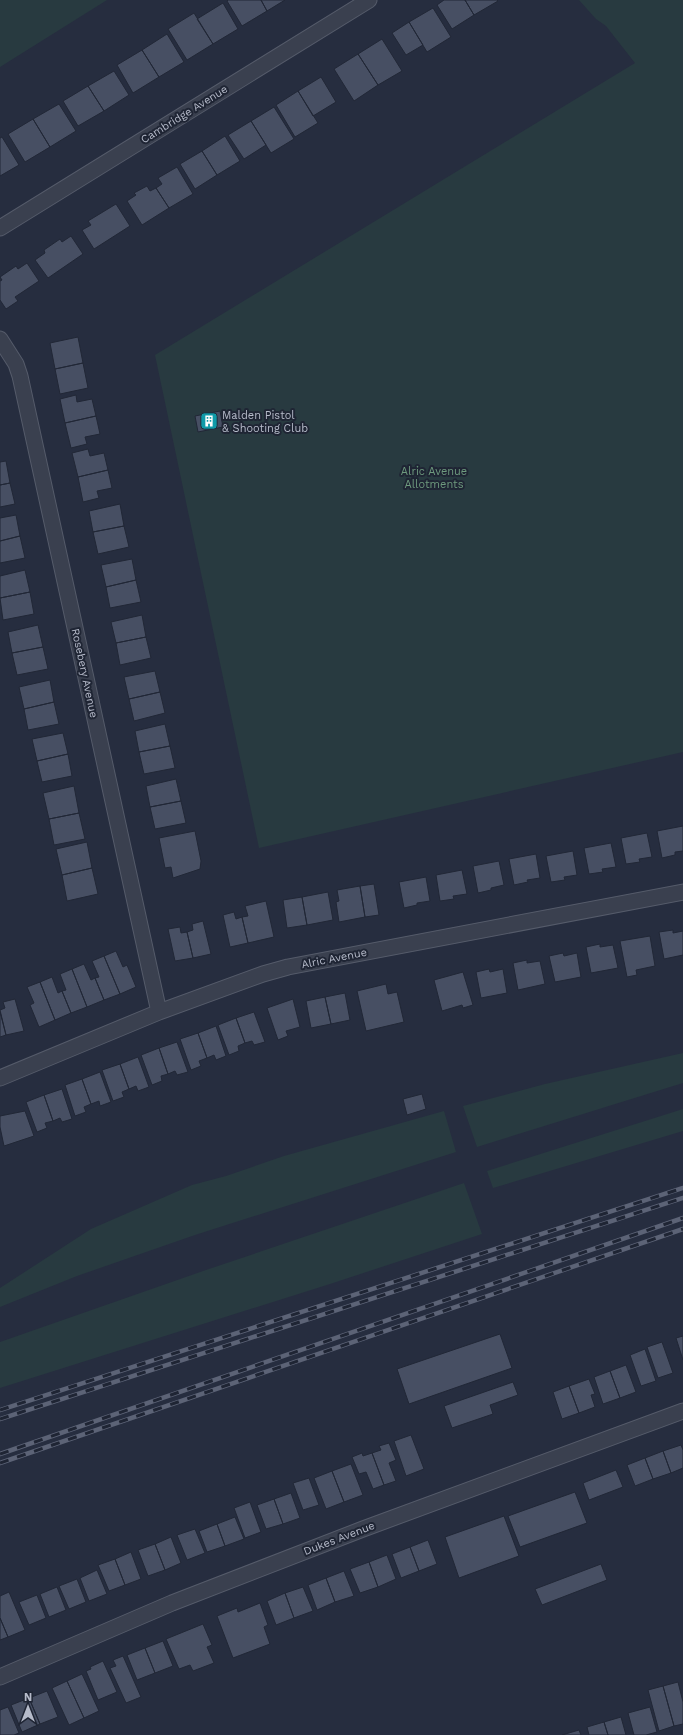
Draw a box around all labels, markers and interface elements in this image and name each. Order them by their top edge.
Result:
street label: Cambridge Avenue [138,82,230,146]
place label: Malden Pistol & Shooting Club [222,409,308,435]
building icon: Malden Pistol & Shooting Club [199,411,219,431]
park label: Alric Avenue Allotments [401,465,467,491]
street label: Rosebery Avenue [69,627,100,719]
street label: Alric Avenue [300,946,368,971]
street label: Dukes Avenue [302,1519,377,1558]
north arrow [8,1687,48,1727]
text: N [24,1691,32,1704]

